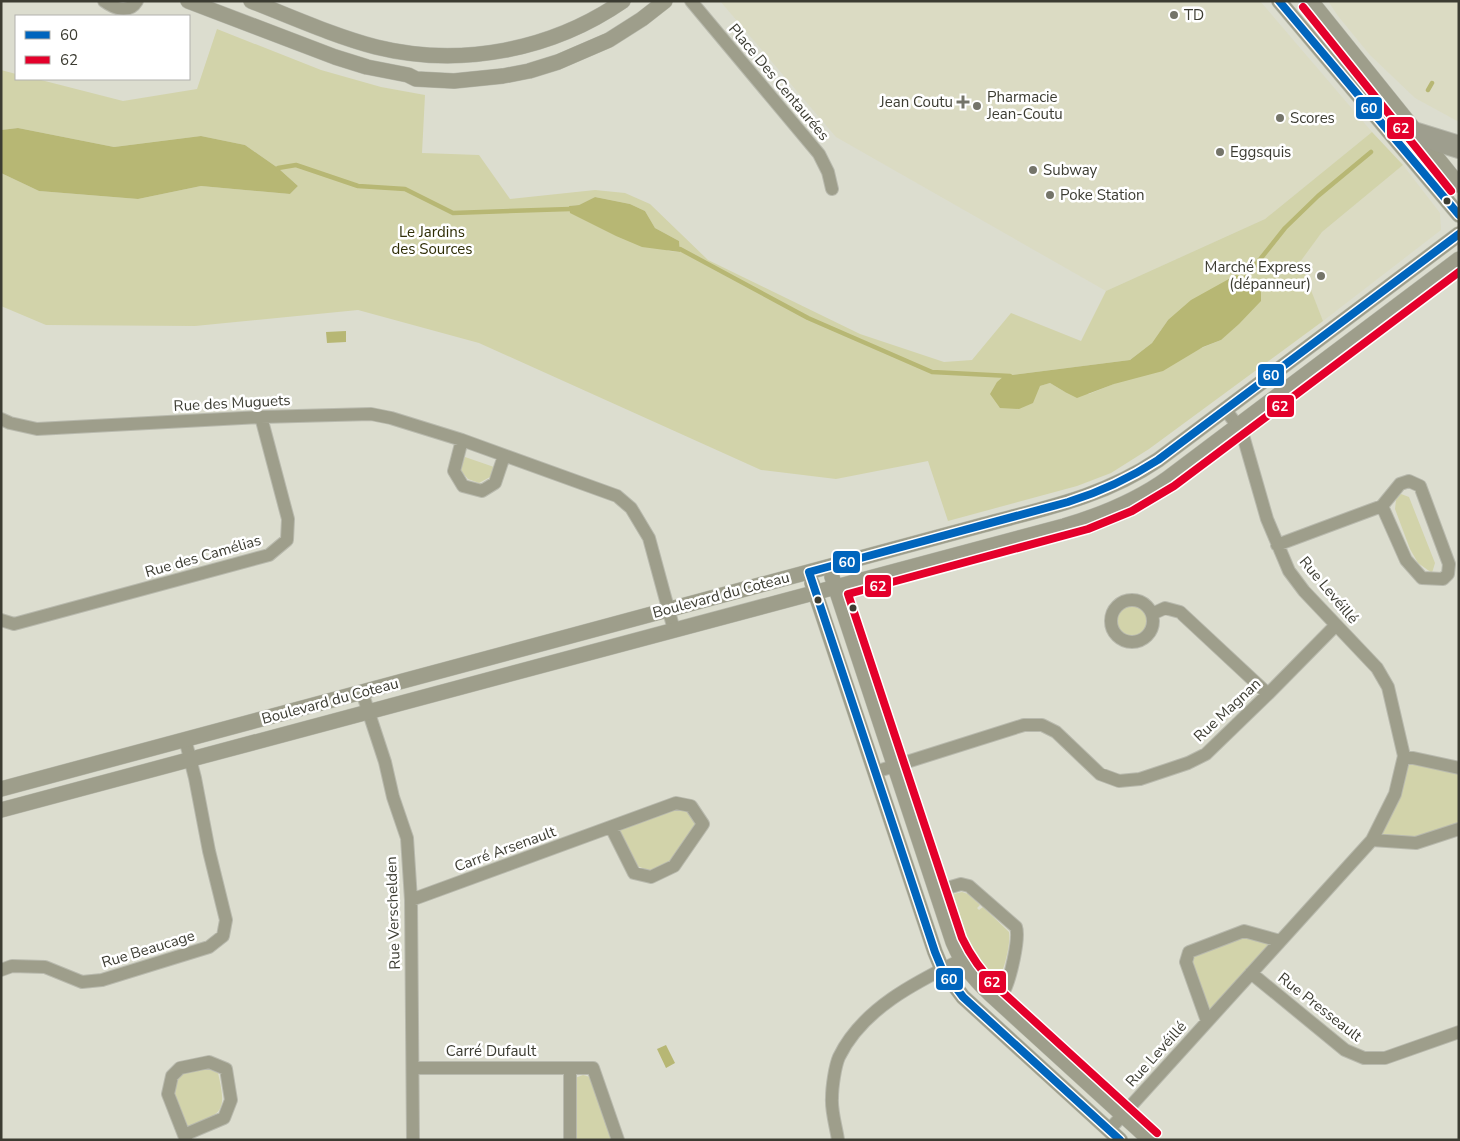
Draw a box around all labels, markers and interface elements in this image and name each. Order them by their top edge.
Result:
place label: TD [1184,5,1204,25]
marker: TD [1168,9,1180,21]
legend [15,15,190,80]
street label: Place Des Centaurées [724,19,834,145]
text: 60 [60,25,78,45]
text: 62 [60,50,78,70]
place label: Pharmacie Jean-Coutu [986,87,1063,124]
place label: Jean Coutu [879,92,953,112]
marker: Jean Coutu [957,96,969,108]
line badge: 60 [1355,96,1383,120]
text: 60 [1361,99,1377,118]
marker: Pharmacie Jean-Coutu [971,100,983,112]
place label: Scores [1290,108,1335,128]
marker: Scores [1274,112,1286,124]
line badge: 62 [1386,116,1415,140]
text: 62 [1393,119,1409,138]
place label: Eggsquis [1230,142,1291,162]
marker: Eggsquis [1214,146,1226,158]
place label: Subway [1043,160,1098,180]
marker: Subway [1027,164,1039,176]
place label: Poke Station [1060,185,1145,205]
marker: Poke Station [1044,189,1056,201]
unlabelled marker [1442,196,1452,206]
park label: Le Jardins des Sources [391,222,473,259]
place label: Marché Express (dépanneur) [1205,257,1311,294]
marker: Marché Express (dépanneur) [1315,270,1327,282]
line badge: 60 [1257,363,1285,387]
text: 60 [1263,366,1279,385]
street label: Rue des Muguets [173,390,291,416]
line badge: 62 [1266,394,1295,418]
text: 62 [1272,397,1288,416]
street label: Rue des Camélias [143,530,263,582]
line badge: 60 [832,550,861,574]
street label: Rue Levéillé [1295,552,1363,628]
text: 60 [839,553,855,572]
street label: Boulevard du Coteau [650,567,792,623]
line badge: 62 [864,574,892,598]
text: 62 [870,577,886,596]
unlabelled marker [813,595,823,605]
unlabelled marker [848,603,858,613]
street label: Boulevard du Coteau [259,673,401,729]
street label: Rue Magnan [1189,674,1265,746]
street label: Carré Arsenault [452,821,559,877]
street label: Rue Verschelden [381,856,405,970]
street label: Rue Beaucage [99,925,197,973]
line badge: 60 [935,967,964,991]
street label: Rue Presseault [1274,968,1367,1046]
text: 60 [941,970,957,989]
line badge: 62 [978,970,1007,994]
text: 62 [984,973,1000,992]
street label: Rue Levéillé [1121,1017,1191,1091]
street label: Carré Dufault [446,1041,537,1061]

